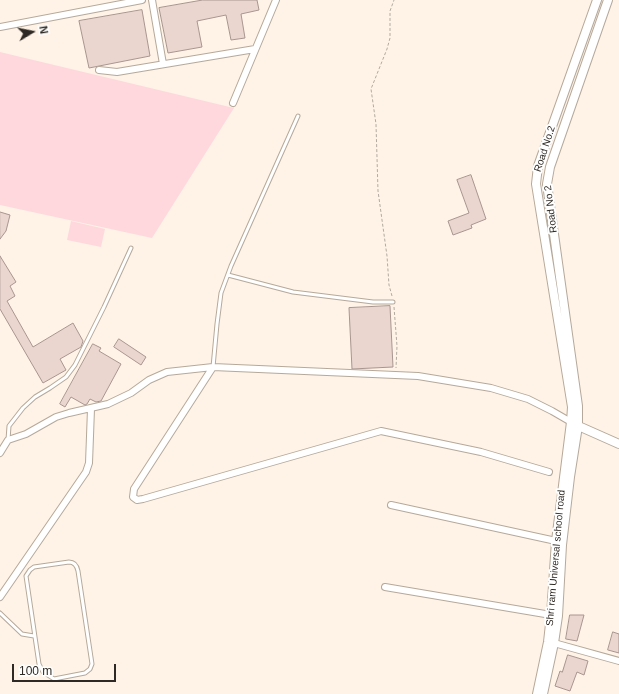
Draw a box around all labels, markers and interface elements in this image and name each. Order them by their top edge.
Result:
north arrow [12,12,52,52]
text: N [37,25,50,35]
street label: Road No.2 [532,124,558,174]
street label: Road No 2 [542,185,560,233]
street label: Shri ram Universal school road [544,489,568,627]
scale bar [14,656,118,682]
text: 100 m [19,664,52,678]

